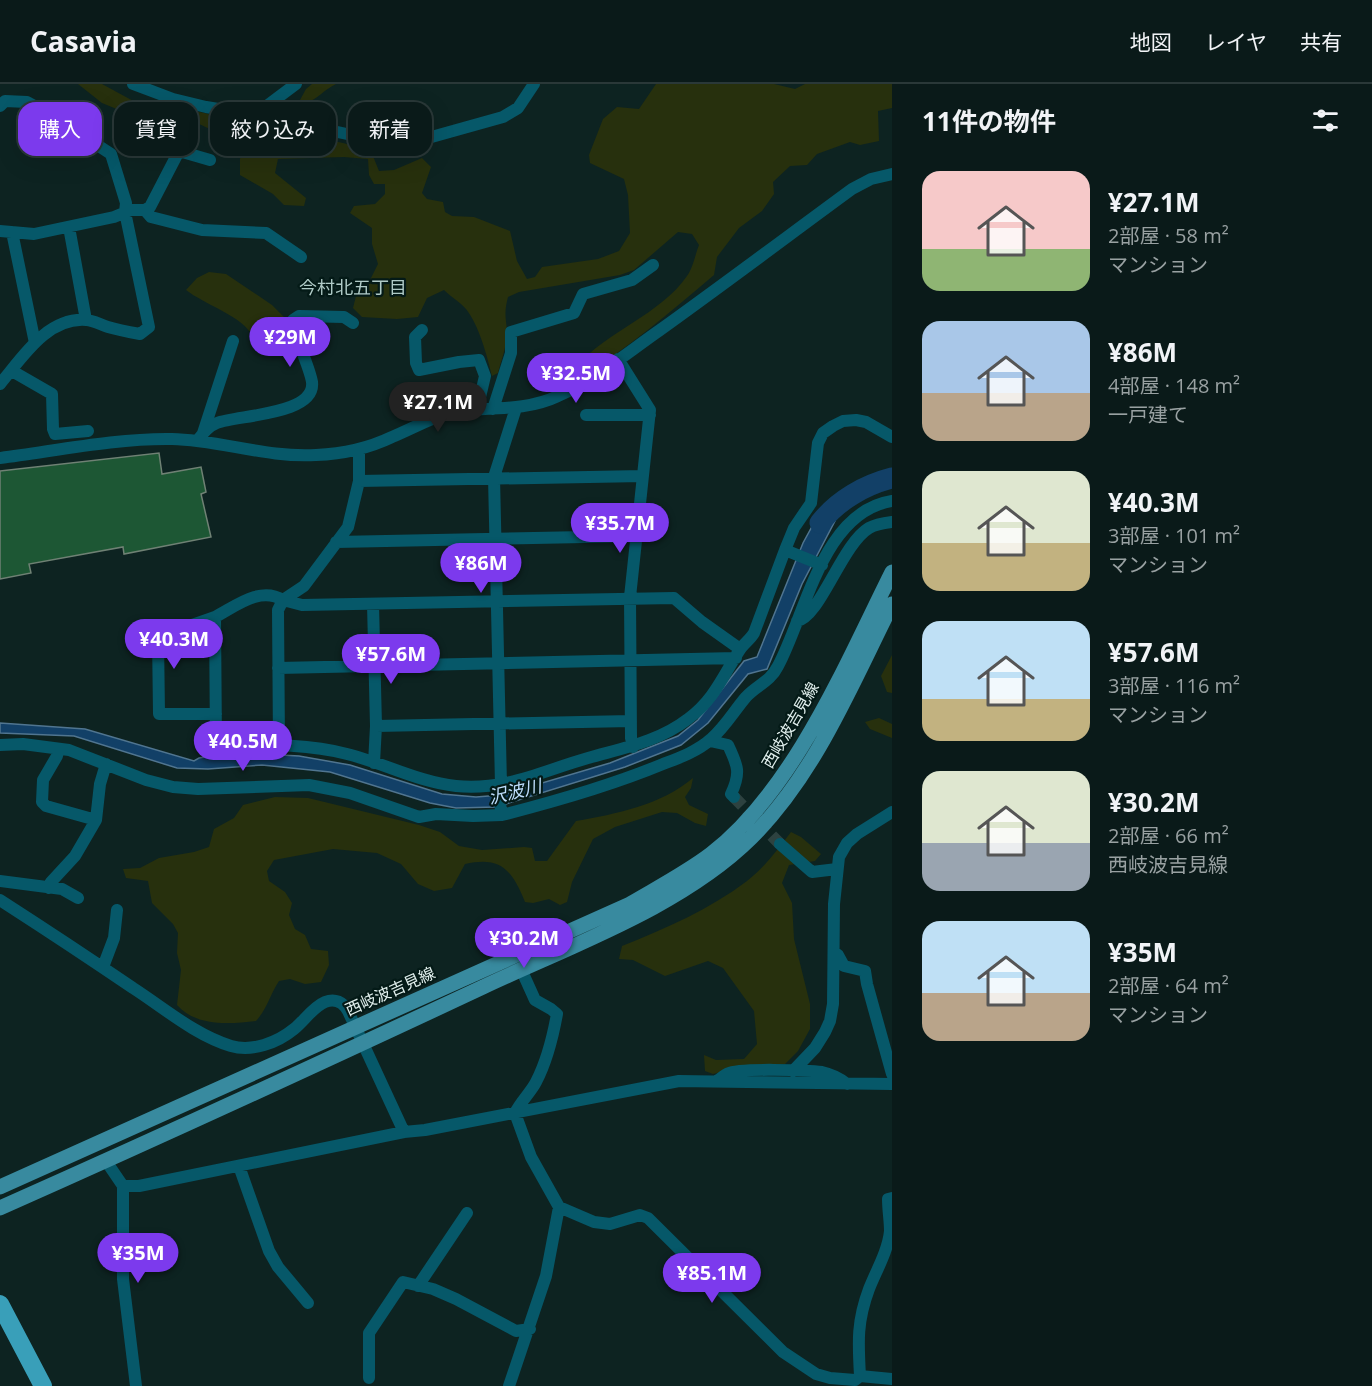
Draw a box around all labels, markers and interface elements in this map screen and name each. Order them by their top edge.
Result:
text: Casavia [30,22,137,60]
text: 地図 [1130,28,1172,56]
text: レイヤ [1205,28,1267,56]
text: 共有 [1300,28,1342,56]
chip: 購入 [18,102,102,156]
chip: 賃貸 [114,102,198,156]
chip: 絞り込み [210,102,336,156]
chip: 新着 [348,102,432,156]
text: 11件の物件 [922,103,1056,139]
icon: filters [1309,104,1342,137]
text: ¥27.1M [1108,184,1199,220]
icon: home [970,195,1042,267]
text: 2部屋 · 58 m² [1108,222,1229,249]
text: マンション [1108,251,1208,278]
district label: 今村北五丁目 [299,275,407,299]
pin: ¥29M [254,317,326,368]
text: ¥29M [263,323,317,350]
text: ¥86M [1108,334,1177,370]
icon: home [970,345,1042,417]
pin: ¥32.5M [527,353,625,404]
text: ¥32.5M [541,359,611,386]
text: 4部屋 · 148 m² [1108,372,1240,399]
pin: ¥27.1M [389,382,487,433]
text: ¥27.1M [403,388,473,415]
text: 一戸建て [1108,401,1188,428]
text: ¥40.3M [1108,484,1199,520]
icon: home [970,495,1042,567]
pin: ¥35.7M [571,503,669,554]
text: ¥35.7M [585,509,655,536]
text: 3部屋 · 101 m² [1108,522,1240,549]
pin: ¥86M [445,543,517,594]
text: ¥86M [454,549,508,576]
text: マンション [1108,551,1208,578]
pin: ¥40.3M [125,619,223,670]
text: ¥40.3M [139,625,209,652]
pin: ¥57.6M [342,634,440,685]
text: ¥57.6M [1108,634,1199,670]
text: ¥57.6M [356,640,426,667]
icon: home [970,645,1042,717]
text: 3部屋 · 116 m² [1108,672,1240,699]
street label: 西岐波吉見線 [756,678,824,772]
text: マンション [1108,701,1208,728]
pin: ¥40.5M [194,721,292,772]
text: ¥40.5M [208,727,278,754]
water label: 沢波川 [486,773,546,809]
text: ¥30.2M [1108,784,1199,820]
icon: home [970,795,1042,867]
text: 2部屋 · 66 m² [1108,822,1229,849]
text: 西岐波吉見線 [1108,851,1228,878]
pin: ¥30.2M [475,918,573,969]
text: ¥30.2M [489,924,559,951]
text: ¥35M [1108,934,1177,970]
icon: home [970,945,1042,1017]
street label: 西岐波吉見線 [342,961,438,1021]
text: 2部屋 · 64 m² [1108,972,1229,999]
text: マンション [1108,1001,1208,1028]
pin: ¥35M [102,1233,174,1284]
text: ¥35M [111,1239,165,1266]
pin: ¥85.1M [663,1253,761,1304]
text: ¥85.1M [677,1259,747,1286]

